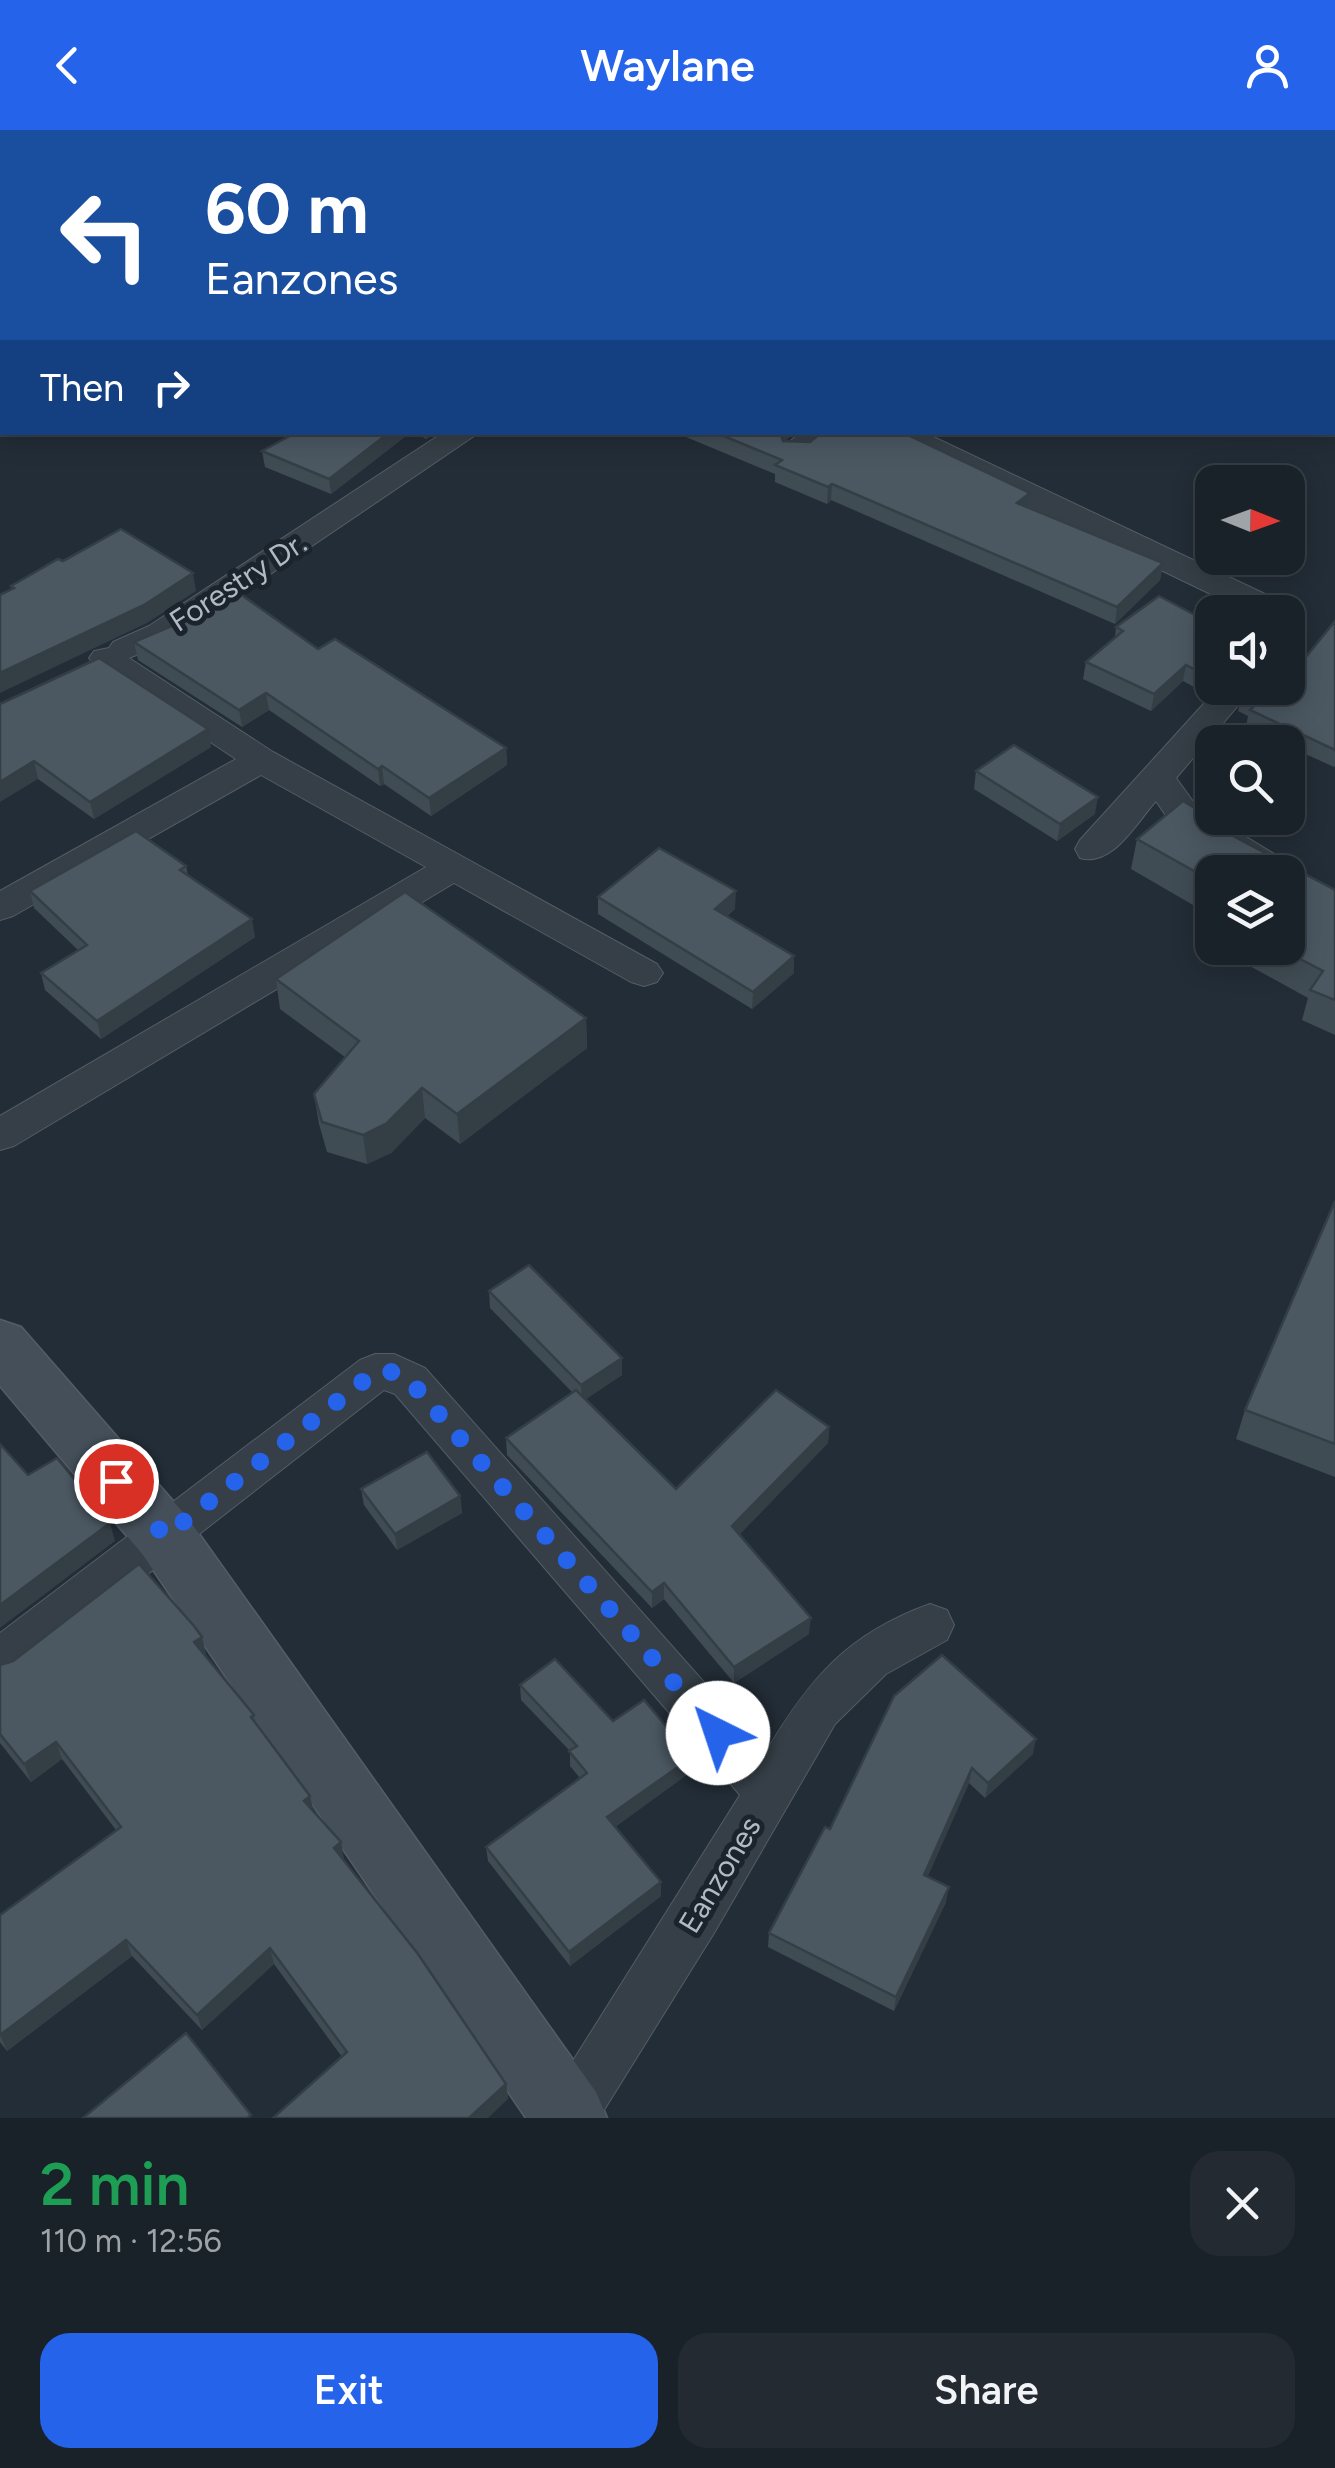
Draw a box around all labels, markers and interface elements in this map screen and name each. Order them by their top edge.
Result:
icon: back [40,38,95,93]
text: Waylane [580,38,755,92]
icon: person [1240,38,1295,93]
text: 60 m [205,166,369,251]
icon: left [40,170,170,300]
text: Eanzones [205,251,399,305]
icon: right [144,360,199,415]
text: Then [40,365,124,411]
north arrow [1195,465,1305,575]
map controls [1195,465,1305,965]
street label: Forestry Dr. [162,524,313,640]
button: sound [1195,595,1305,705]
button: search [1195,725,1305,835]
button: layers [1195,855,1305,965]
pin [74,1439,159,1524]
icon: arrive [89,1454,144,1509]
position arrow [666,1681,770,1785]
street label: Eanzones [670,1810,769,1940]
text: 2 min [40,2148,189,2220]
button: close [1190,2151,1295,2256]
text: 110 m · 12:56 [40,2222,222,2260]
button: Exit [40,2333,658,2448]
button: Share [678,2333,1295,2448]

